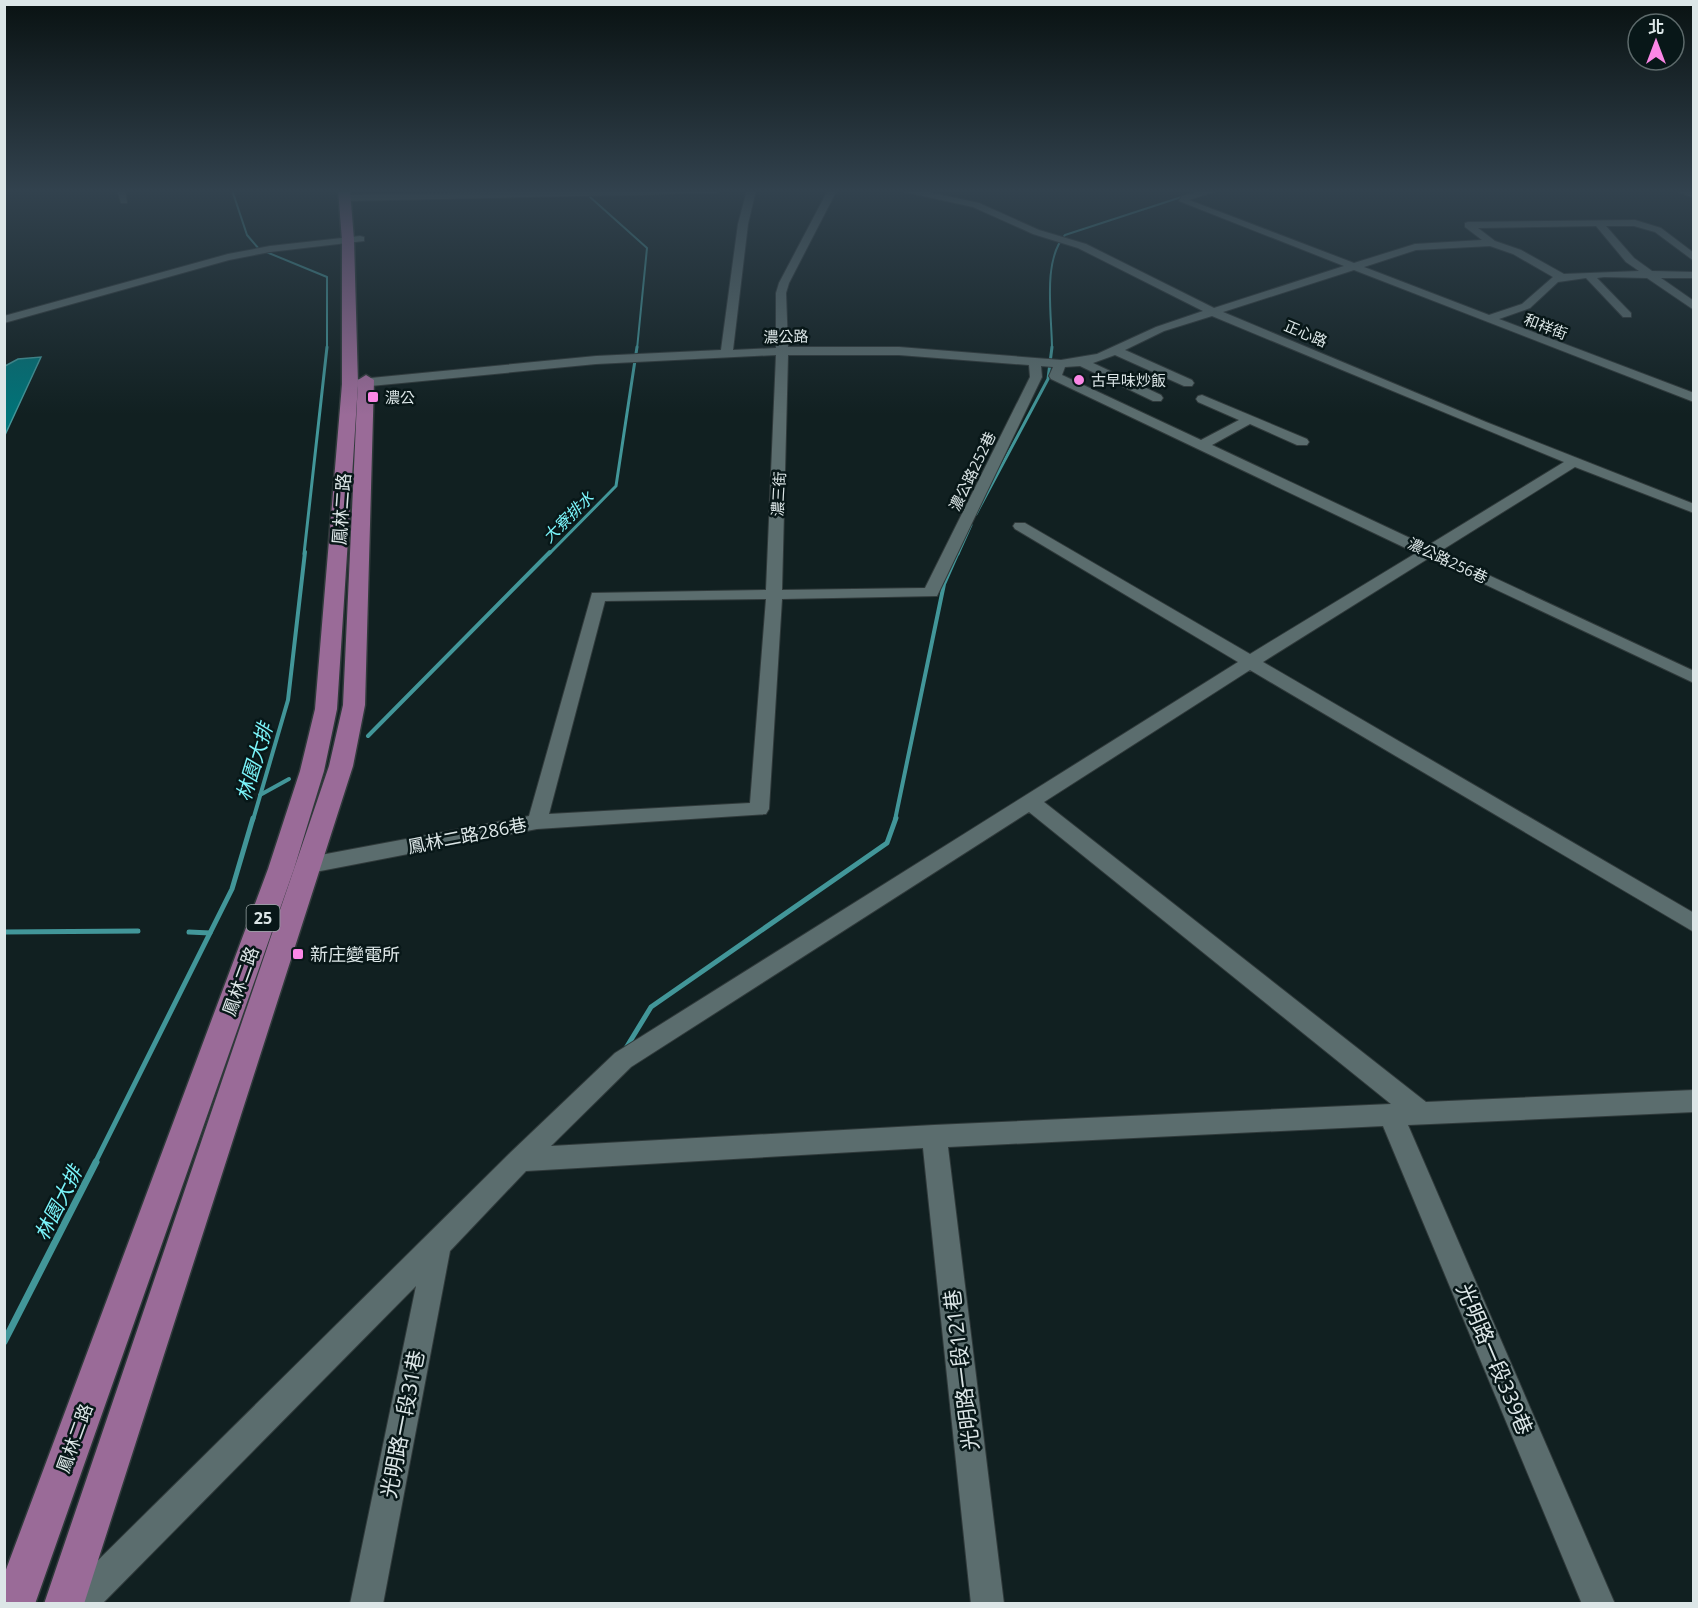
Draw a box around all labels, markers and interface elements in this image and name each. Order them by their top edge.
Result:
north arrow [1626,12,1686,72]
text: 北 [1648,16,1664,38]
street label: 和祥街 [1521,309,1571,343]
street label: 正心路 [1281,315,1331,351]
street label: 濃公路 [763,326,809,346]
place label: 古早味炒飯 [1091,370,1166,390]
marker: 古早味炒飯 [1072,373,1086,387]
place label: 濃公 [385,387,415,407]
marker: 濃公 [366,390,380,404]
street label: 濃公路252巷 [944,428,1000,514]
street label: 濃三街 [767,471,789,517]
street label: 鳳林二路 [327,472,355,546]
water label: 大寮排水 [538,486,599,547]
street label: 濃公路256巷 [1405,533,1491,587]
water label: 林園大排 [229,717,279,804]
street label: 鳳林二路286巷 [405,812,529,858]
road number: 25 [246,905,280,931]
place label: 新庄變電所 [310,942,400,966]
street label: 鳳林二路 [216,943,264,1019]
marker: 新庄變電所 [291,947,305,961]
water label: 林園大排 [28,1159,90,1245]
street label: 光明路一段339巷 [1450,1279,1540,1439]
street label: 光明路一段121巷 [937,1288,985,1452]
street label: 光明路一段31巷 [374,1348,430,1500]
street label: 鳳林二路 [50,1400,98,1476]

